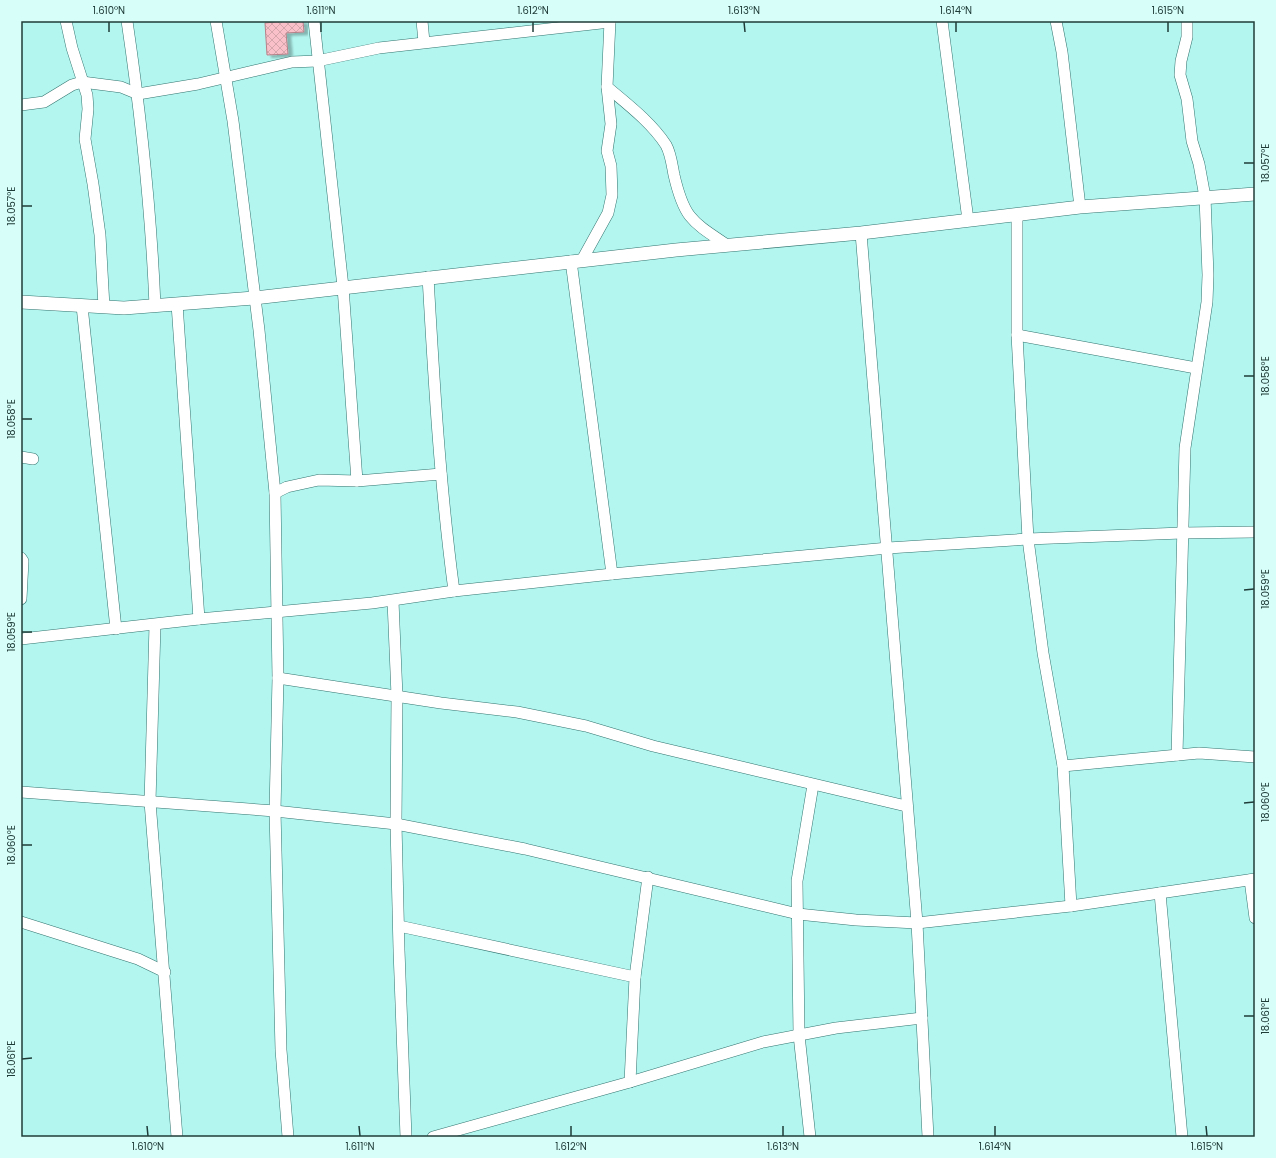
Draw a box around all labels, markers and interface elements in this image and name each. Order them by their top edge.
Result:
text: 1.610°N [93,3,125,18]
text: 1.611°N [306,3,336,18]
text: 1.612°N [517,3,549,18]
text: 1.613°N [728,3,760,18]
text: 1.614°N [940,3,972,18]
text: 1.615°N [1152,3,1184,18]
text: 18.057°E [1258,144,1273,182]
text: 18.057°E [4,187,19,225]
text: 18.058°E [1258,356,1273,396]
text: 18.058°E [4,399,19,439]
text: 18.059°E [1258,569,1273,609]
text: 18.059°E [4,612,19,652]
text: 18.060°E [1258,782,1273,822]
text: 18.060°E [4,825,19,865]
text: 18.061°E [1258,998,1273,1034]
text: 18.061°E [4,1041,19,1077]
text: 1.610°N [132,1139,164,1154]
text: 1.611°N [345,1139,375,1154]
text: 1.612°N [555,1139,587,1154]
text: 1.613°N [767,1139,799,1154]
text: 1.614°N [979,1139,1011,1154]
text: 1.615°N [1191,1139,1223,1154]

